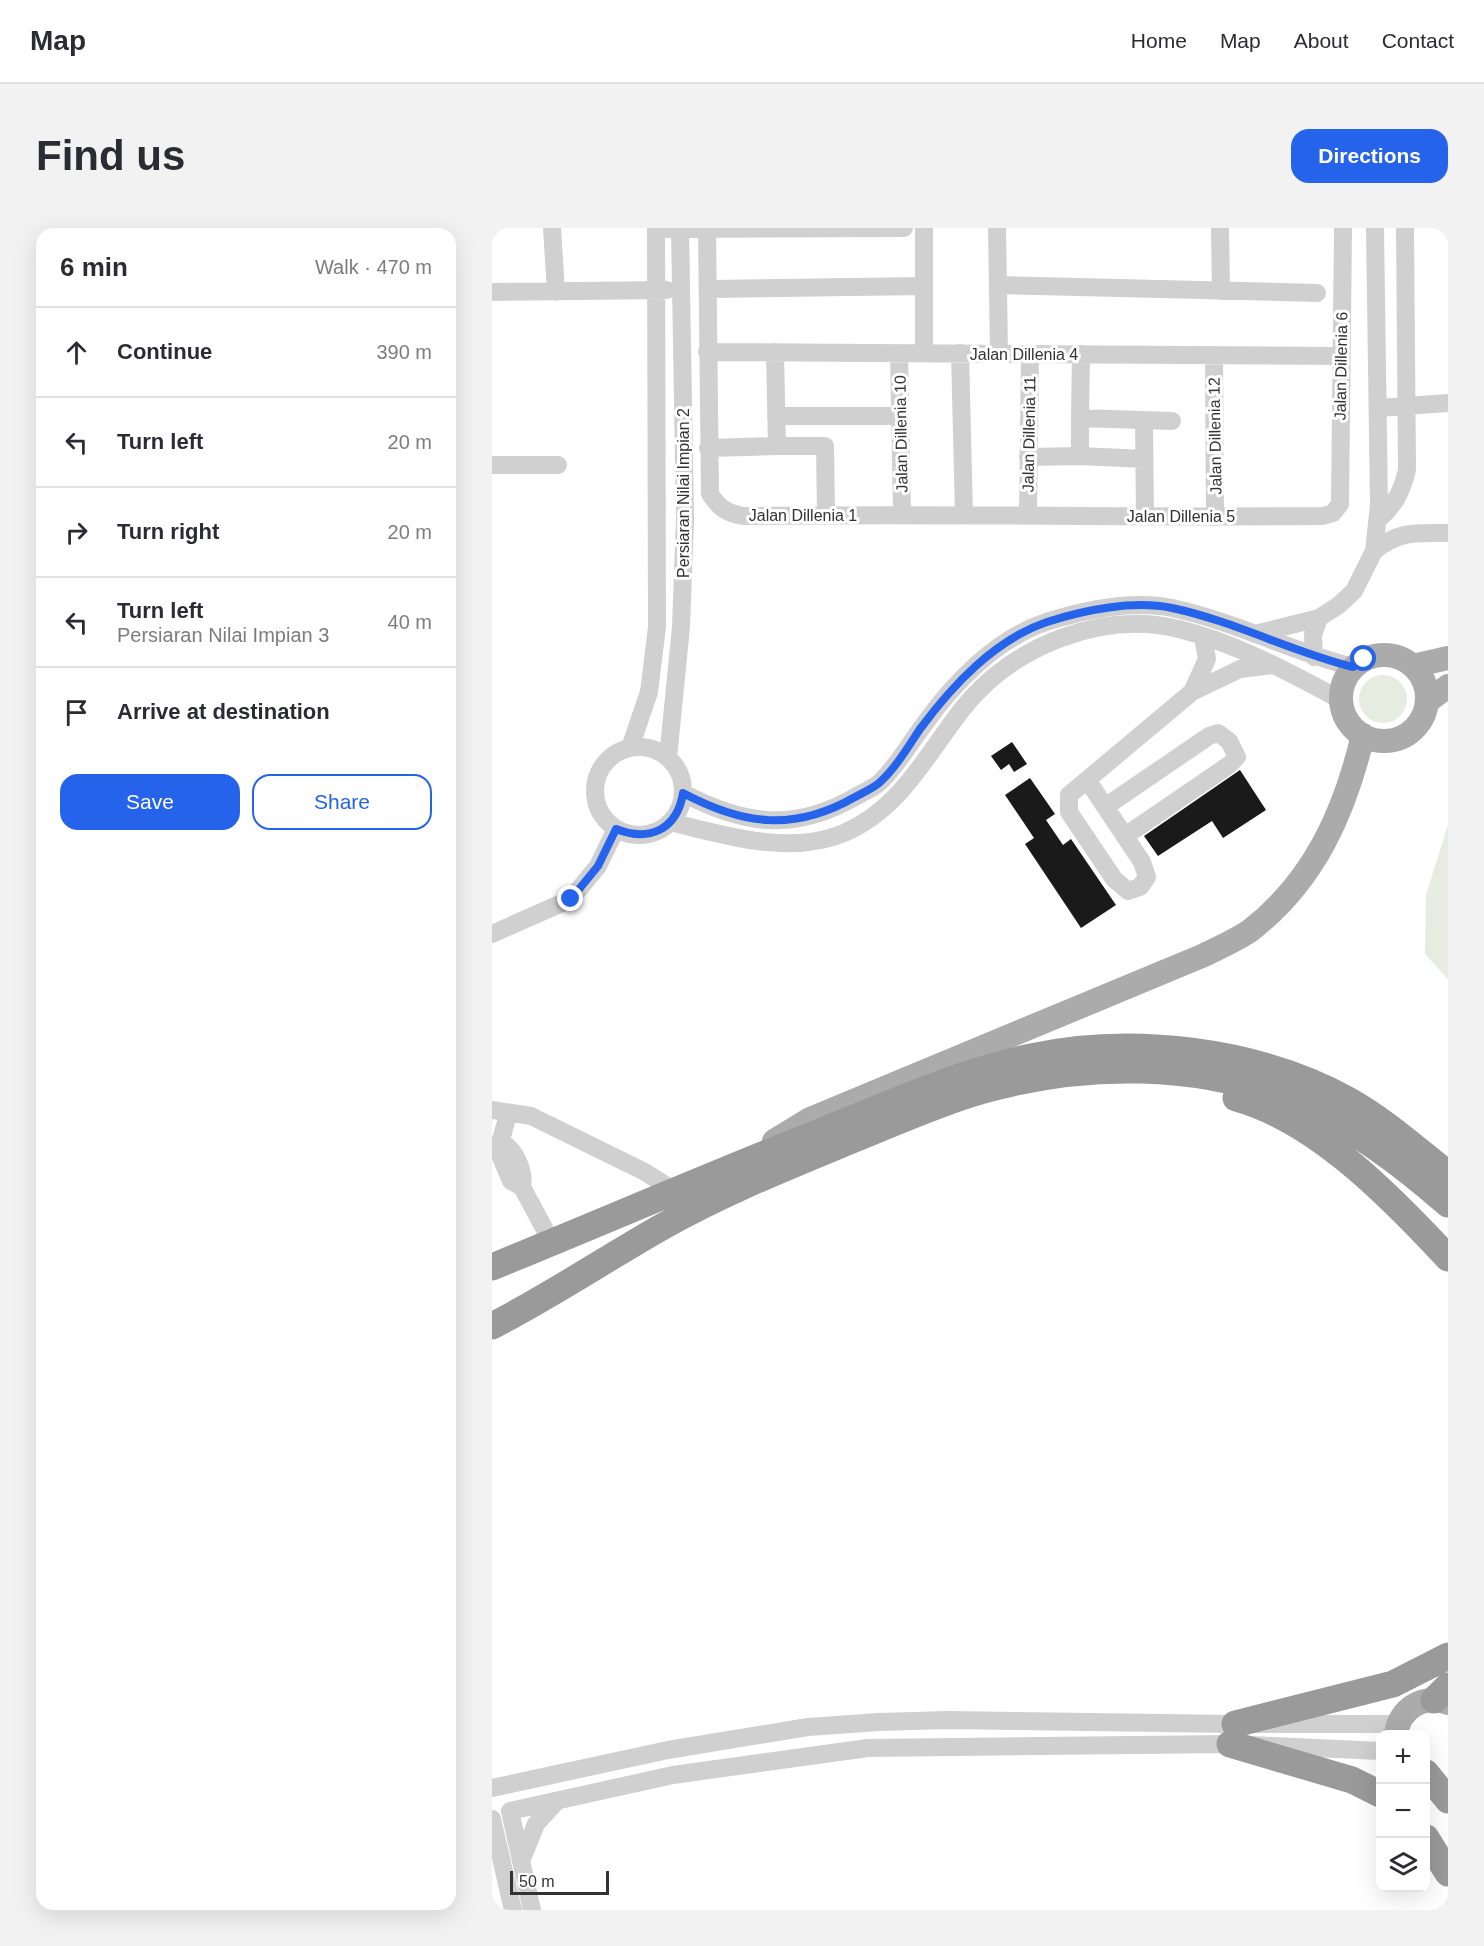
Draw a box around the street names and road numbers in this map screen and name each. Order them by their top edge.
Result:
street label: Jalan Dillenia 6 [1332,312,1350,420]
street label: Jalan Dillenia 4 [970,346,1078,363]
street label: Jalan Dillenia 10 [891,375,911,493]
street label: Jalan Dillenia 11 [1019,376,1039,492]
street label: Jalan Dillenia 12 [1205,377,1225,495]
street label: Persiaran Nilai Impian 2 [675,408,692,578]
street label: Jalan Dillenia 1 [749,507,857,524]
street label: Jalan Dillenia 5 [1127,508,1235,525]

